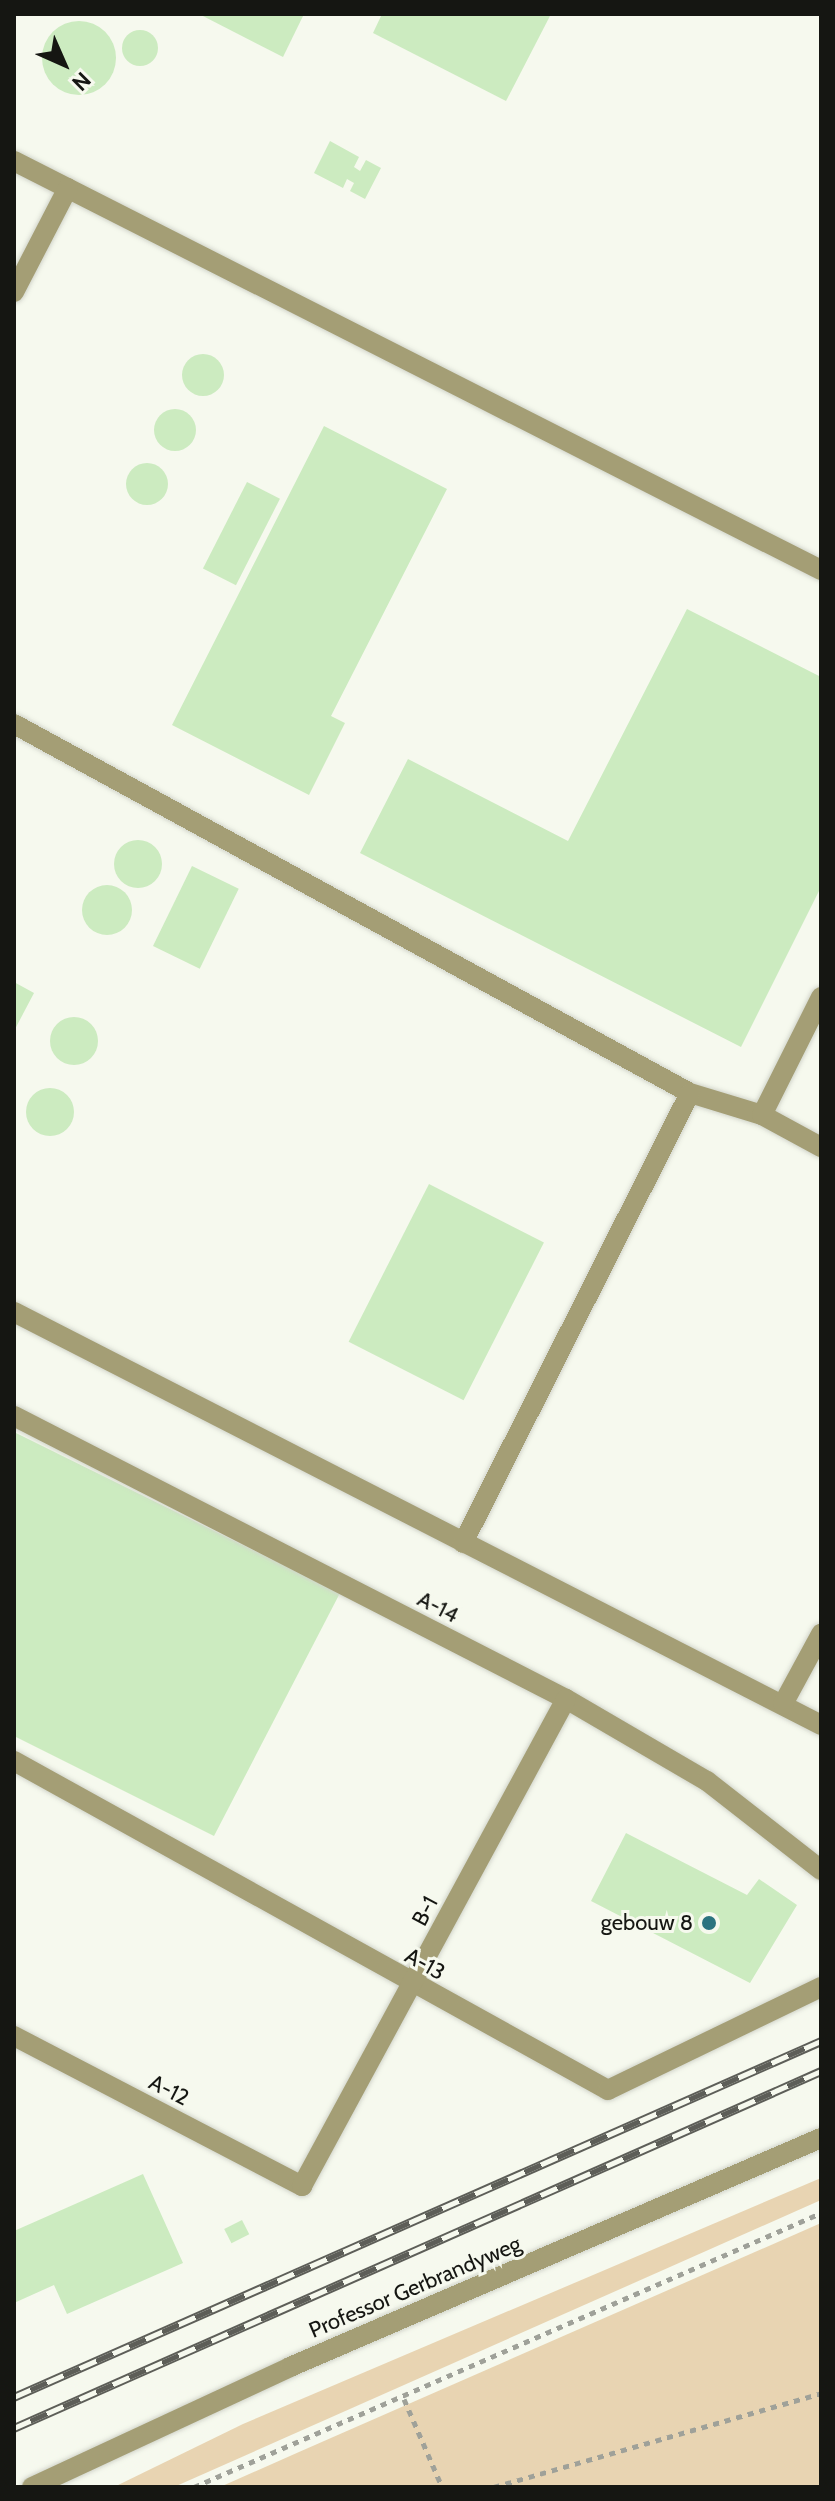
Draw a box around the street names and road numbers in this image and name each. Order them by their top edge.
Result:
street label: A-14 [413,1586,463,1628]
street label: B-1 [406,1892,444,1930]
street label: A-13 [400,1942,450,1986]
street label: A-12 [145,2069,193,2111]
street label: Professor Gerbrandyweg [305,2230,525,2344]

